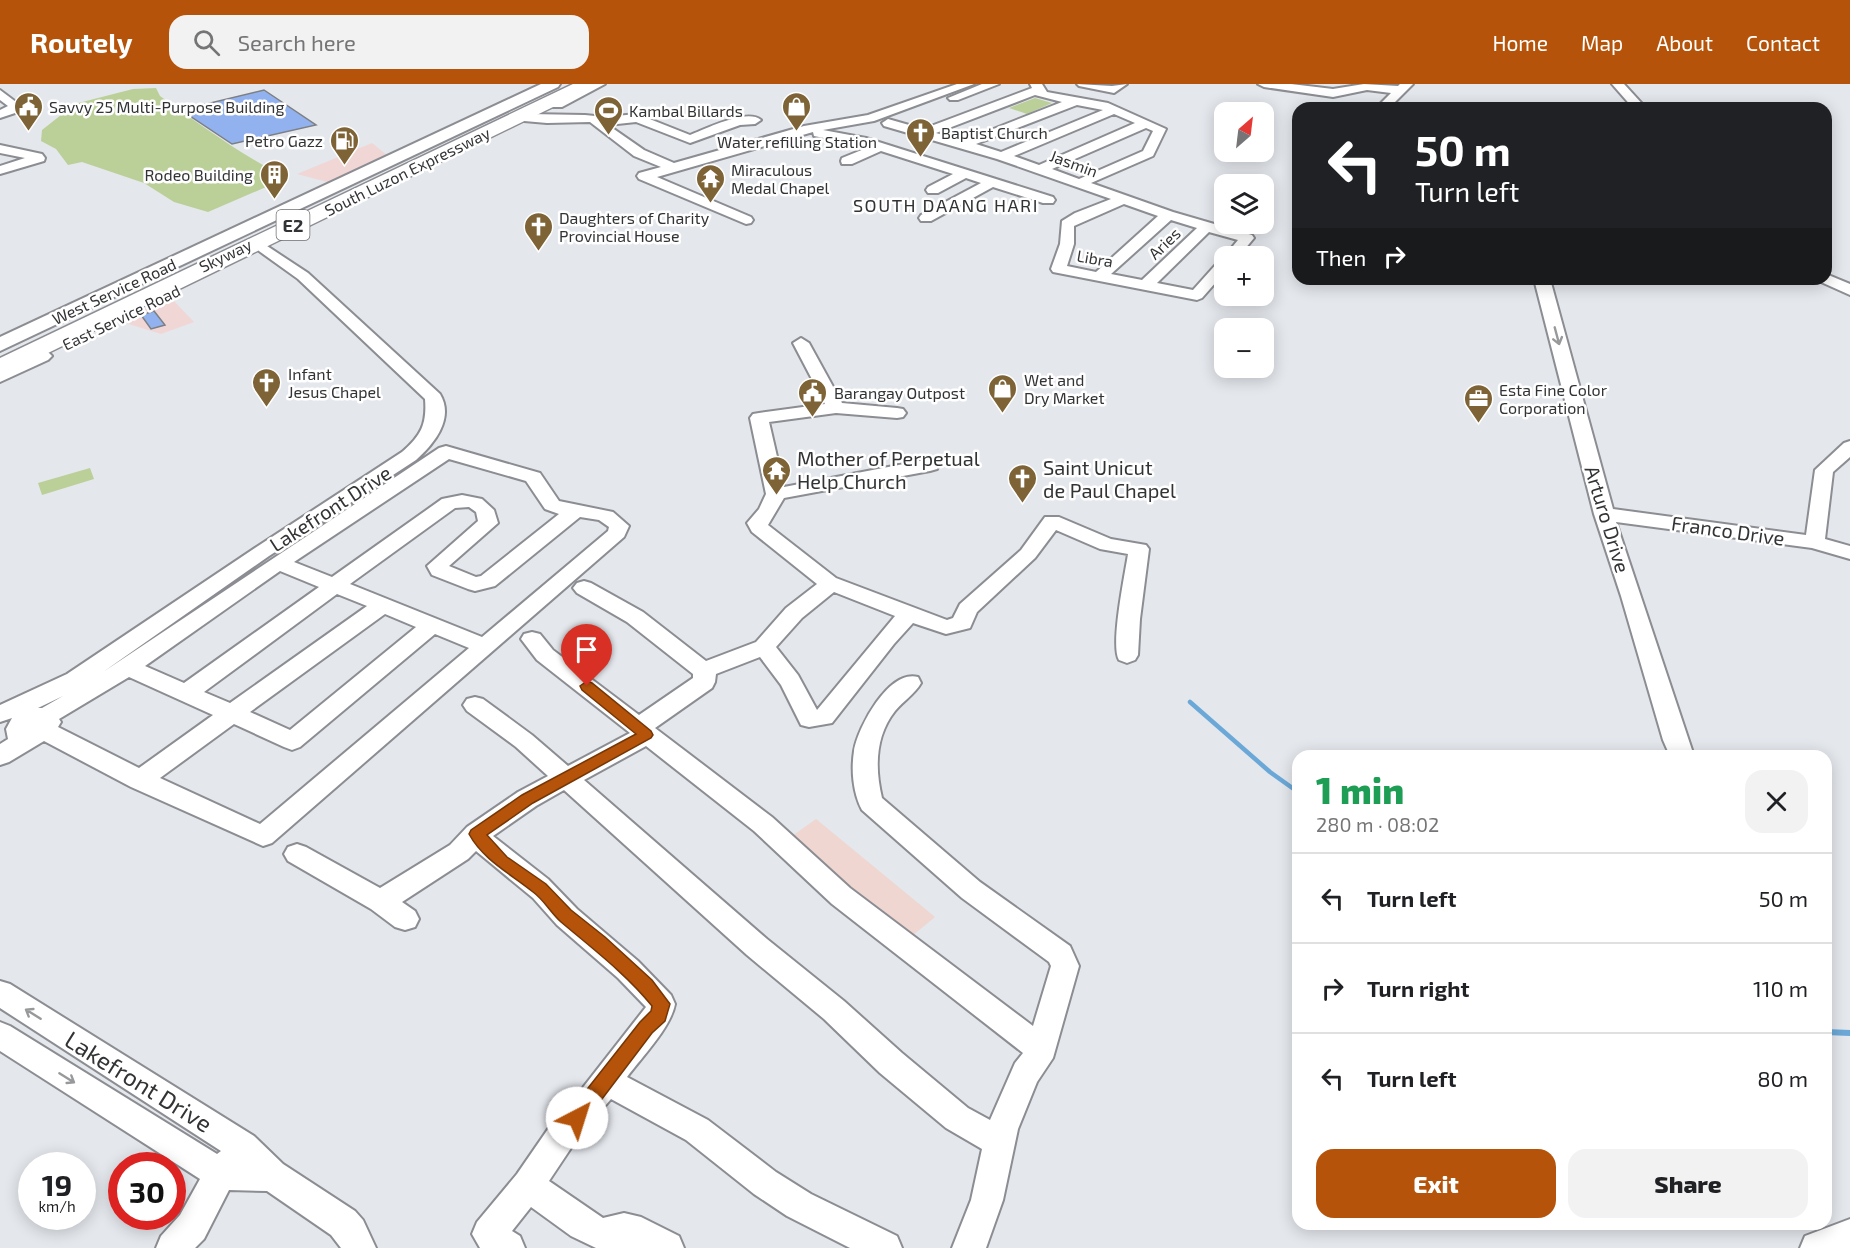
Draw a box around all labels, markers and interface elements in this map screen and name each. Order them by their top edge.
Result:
search box [169,15,589,69]
text: Routely [30,25,133,59]
icon: search [190,26,223,59]
text: Search here [238,29,356,55]
text: Home [1492,30,1548,55]
text: Map [1581,30,1623,55]
text: About [1656,30,1713,55]
text: Contact [1746,30,1820,55]
public building icon: Savvy 25 Multi-Purpose Building [12,90,44,132]
shop icon: Water refilling Station [781,90,813,132]
sports icon: Kambal Billards [592,94,624,136]
place label: Savvy 25 Multi-Purpose Building [49,97,284,116]
place label: Kambal Billards [629,101,743,120]
north arrow [1214,102,1274,162]
map controls [1214,102,1274,378]
church icon: Baptist Church [904,116,936,158]
street label: South Luzon Expressway [321,122,493,219]
place label: Baptist Church [941,123,1048,142]
fuel station icon: Petro Gazz [328,124,360,166]
text: 50 m [1415,124,1511,174]
icon: left [1316,126,1394,204]
place label: Petro Gazz [245,131,323,150]
place label: Water refilling Station [717,132,877,151]
street label: Jasmin [1047,146,1101,180]
building icon: Rodeo Building [258,158,290,200]
place label: Miraculous Medal Chapel [731,160,830,197]
temple icon: Miraculous Medal Chapel [694,162,726,204]
place label: Rodeo Building [145,165,253,184]
button: layers [1214,174,1274,234]
text: Turn left [1415,175,1519,207]
district label: SOUTH DAANG HARI [853,194,1039,216]
place label: Daughters of Charity Provincial House [559,208,710,245]
road number: E2 [276,210,310,240]
church icon: Daughters of Charity Provincial House [522,210,554,252]
street label: Aries [1144,223,1184,263]
street label: Skyway [196,234,255,276]
icon: right [1378,240,1411,273]
text: Then [1316,244,1366,270]
street label: Libra [1075,245,1115,271]
button: + [1214,246,1274,306]
street label: West Service Road [49,254,179,328]
street label: East Service Road [59,280,183,354]
button: − [1214,318,1274,378]
one-way arrow [1552,326,1563,345]
place label: Infant Jesus Chapel [288,364,381,401]
church icon: Infant Jesus Chapel [251,366,283,408]
place label: Wet and Dry Market [1024,370,1105,407]
shop icon: Wet and Dry Market [987,372,1019,414]
public building icon: Barangay Outpost [797,376,829,418]
place label: Esta Fine Color Corporation [1499,380,1608,417]
office icon: Esta Fine Color Corporation [1462,382,1494,424]
place label: Barangay Outpost [834,383,965,402]
place label: Mother of Perpetual Help Church [797,446,980,493]
temple icon: Mother of Perpetual Help Church [760,454,792,496]
place label: Saint Unicut de Paul Chapel [1043,455,1176,502]
street label: Lakefront Drive [265,460,395,556]
church icon: Saint Unicut de Paul Chapel [1006,462,1038,504]
street label: Arturo Drive [1580,463,1636,575]
street label: Franco Drive [1670,510,1786,550]
pin [561,624,612,686]
icon: arrive [570,633,603,666]
text: 1 min [1316,768,1404,811]
button: close [1745,770,1808,833]
text: 280 m · 08:02 [1316,812,1439,836]
icon: left [1316,882,1349,915]
text: Turn left [1367,885,1456,911]
text: 50 m [1759,885,1808,911]
icon: right [1316,972,1349,1005]
text: Turn right [1367,975,1469,1001]
text: 110 m [1753,975,1808,1001]
one-way arrow [25,1007,42,1019]
street label: Lakefront Drive [60,1024,218,1138]
icon: left [1316,1062,1349,1095]
text: Turn left [1367,1065,1456,1091]
text: 80 m [1757,1065,1808,1091]
one-way arrow [58,1072,75,1084]
position arrow [545,1086,609,1150]
button: Exit [1316,1149,1556,1218]
button: Share [1568,1149,1808,1218]
speed limit sign: 30 [108,1152,186,1230]
text: 19 [42,1166,72,1202]
text: km/h [38,1197,76,1215]

